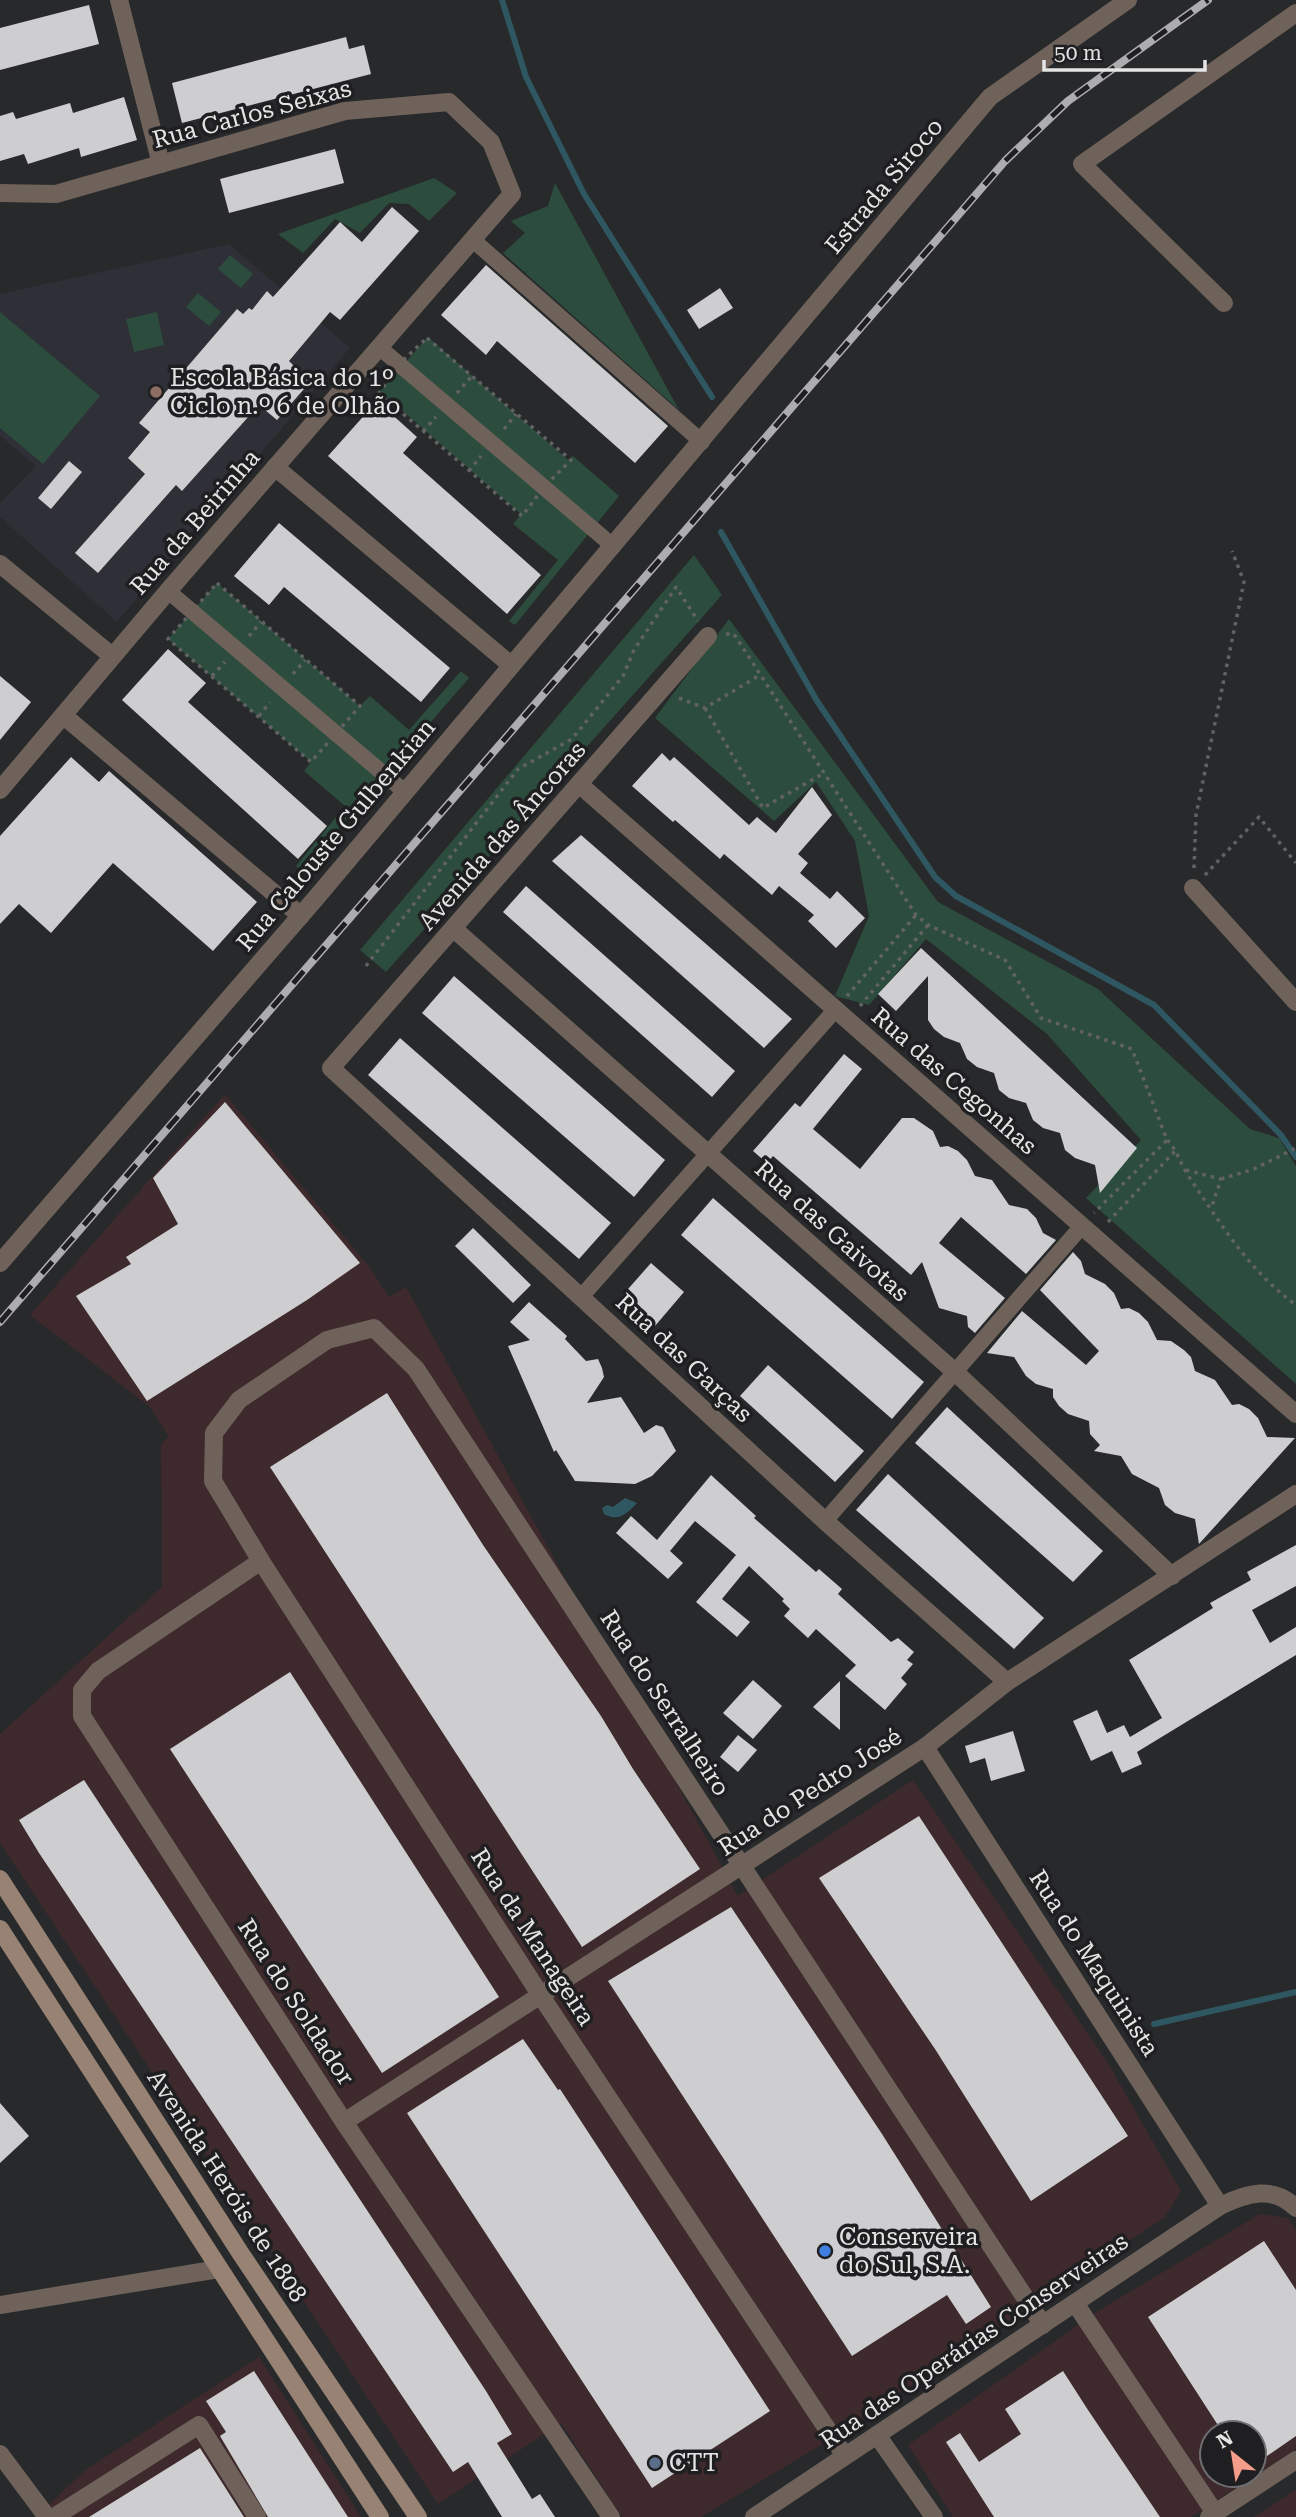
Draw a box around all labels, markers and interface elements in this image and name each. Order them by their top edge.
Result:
scale bar [1044,28,1205,72]
text: 50 m [1054,41,1102,65]
street label: Rua Carlos Seixas [150,74,354,154]
street label: Estrada Siroco [819,113,949,259]
place label: Escola Básica do 1º Ciclo n.º 6 de Olhão [170,364,400,420]
marker: Escola Básica do 1º Ciclo n.º 6 de Olhão [148,384,164,400]
street label: Rua da Beirinha [124,444,266,600]
street label: Rua Calouste Gulbenkian [231,713,441,957]
street label: Avenida das Âncoras [412,735,591,936]
street label: Rua das Cegonhas [866,1002,1042,1160]
street label: Rua das Gaivotas [749,1155,915,1307]
street label: Rua das Garças [610,1288,758,1428]
street label: Rua do Serralheiro [595,1605,735,1801]
street label: Rua do Pedro José [713,1722,907,1862]
street label: Rua da Manageira [465,1843,601,2031]
street label: Rua do Maquinista [1023,1865,1165,2061]
street label: Rua do Soldador [232,1914,360,2090]
street label: Avenida Heróis de 1808 [141,2065,313,2307]
place label: Conserveira do Sul, S.A. [839,2223,978,2279]
street label: Rua das Operárias Conserveiras [815,2227,1133,2455]
marker: Conserveira do Sul, S.A. [817,2243,833,2259]
north arrow [1198,2419,1268,2489]
text: N [1213,2426,1237,2453]
place label: CTT [669,2449,719,2477]
marker: CTT [647,2455,663,2471]

